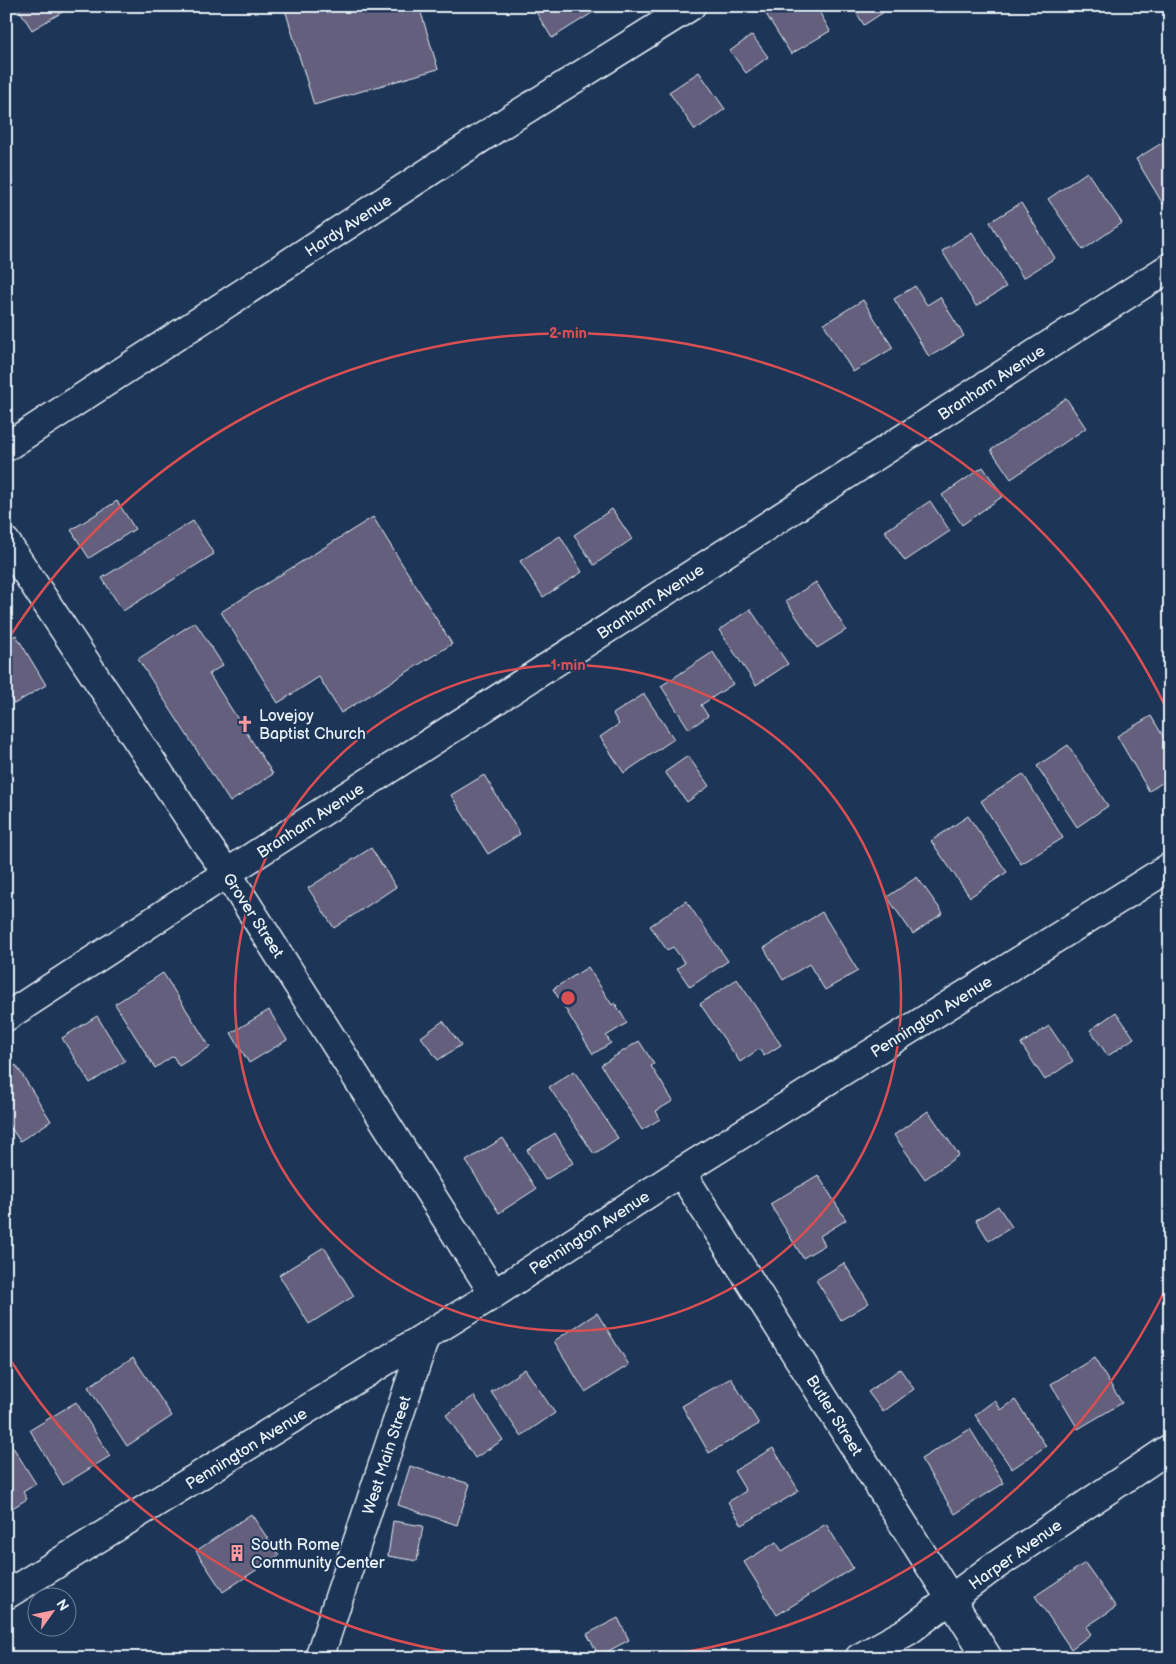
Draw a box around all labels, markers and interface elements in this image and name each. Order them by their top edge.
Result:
street label: Hardy Avenue [302,191,396,261]
text: 2 min [549,324,587,343]
street label: Branham Avenue [935,341,1049,425]
street label: Branham Avenue [594,560,708,644]
text: 1 min [550,656,586,675]
place label: Lovejoy Baptist Church [259,707,366,744]
church icon: Lovejoy Baptist Church [235,714,255,734]
street label: Branham Avenue [254,779,368,863]
street label: Grover Street [218,870,287,962]
street label: Pennington Avenue [868,972,996,1062]
centre of rings [559,989,577,1007]
street label: Pennington Avenue [526,1187,654,1279]
street label: Butler Street [801,1372,866,1460]
street label: West Main Street [359,1394,416,1517]
street label: Pennington Avenue [183,1404,311,1494]
street label: Harper Avenue [966,1516,1066,1594]
place label: South Rome Community Center [251,1536,385,1573]
building icon: South Rome Community Center [227,1543,247,1563]
north arrow [28,1586,78,1636]
text: N [52,1596,72,1614]

